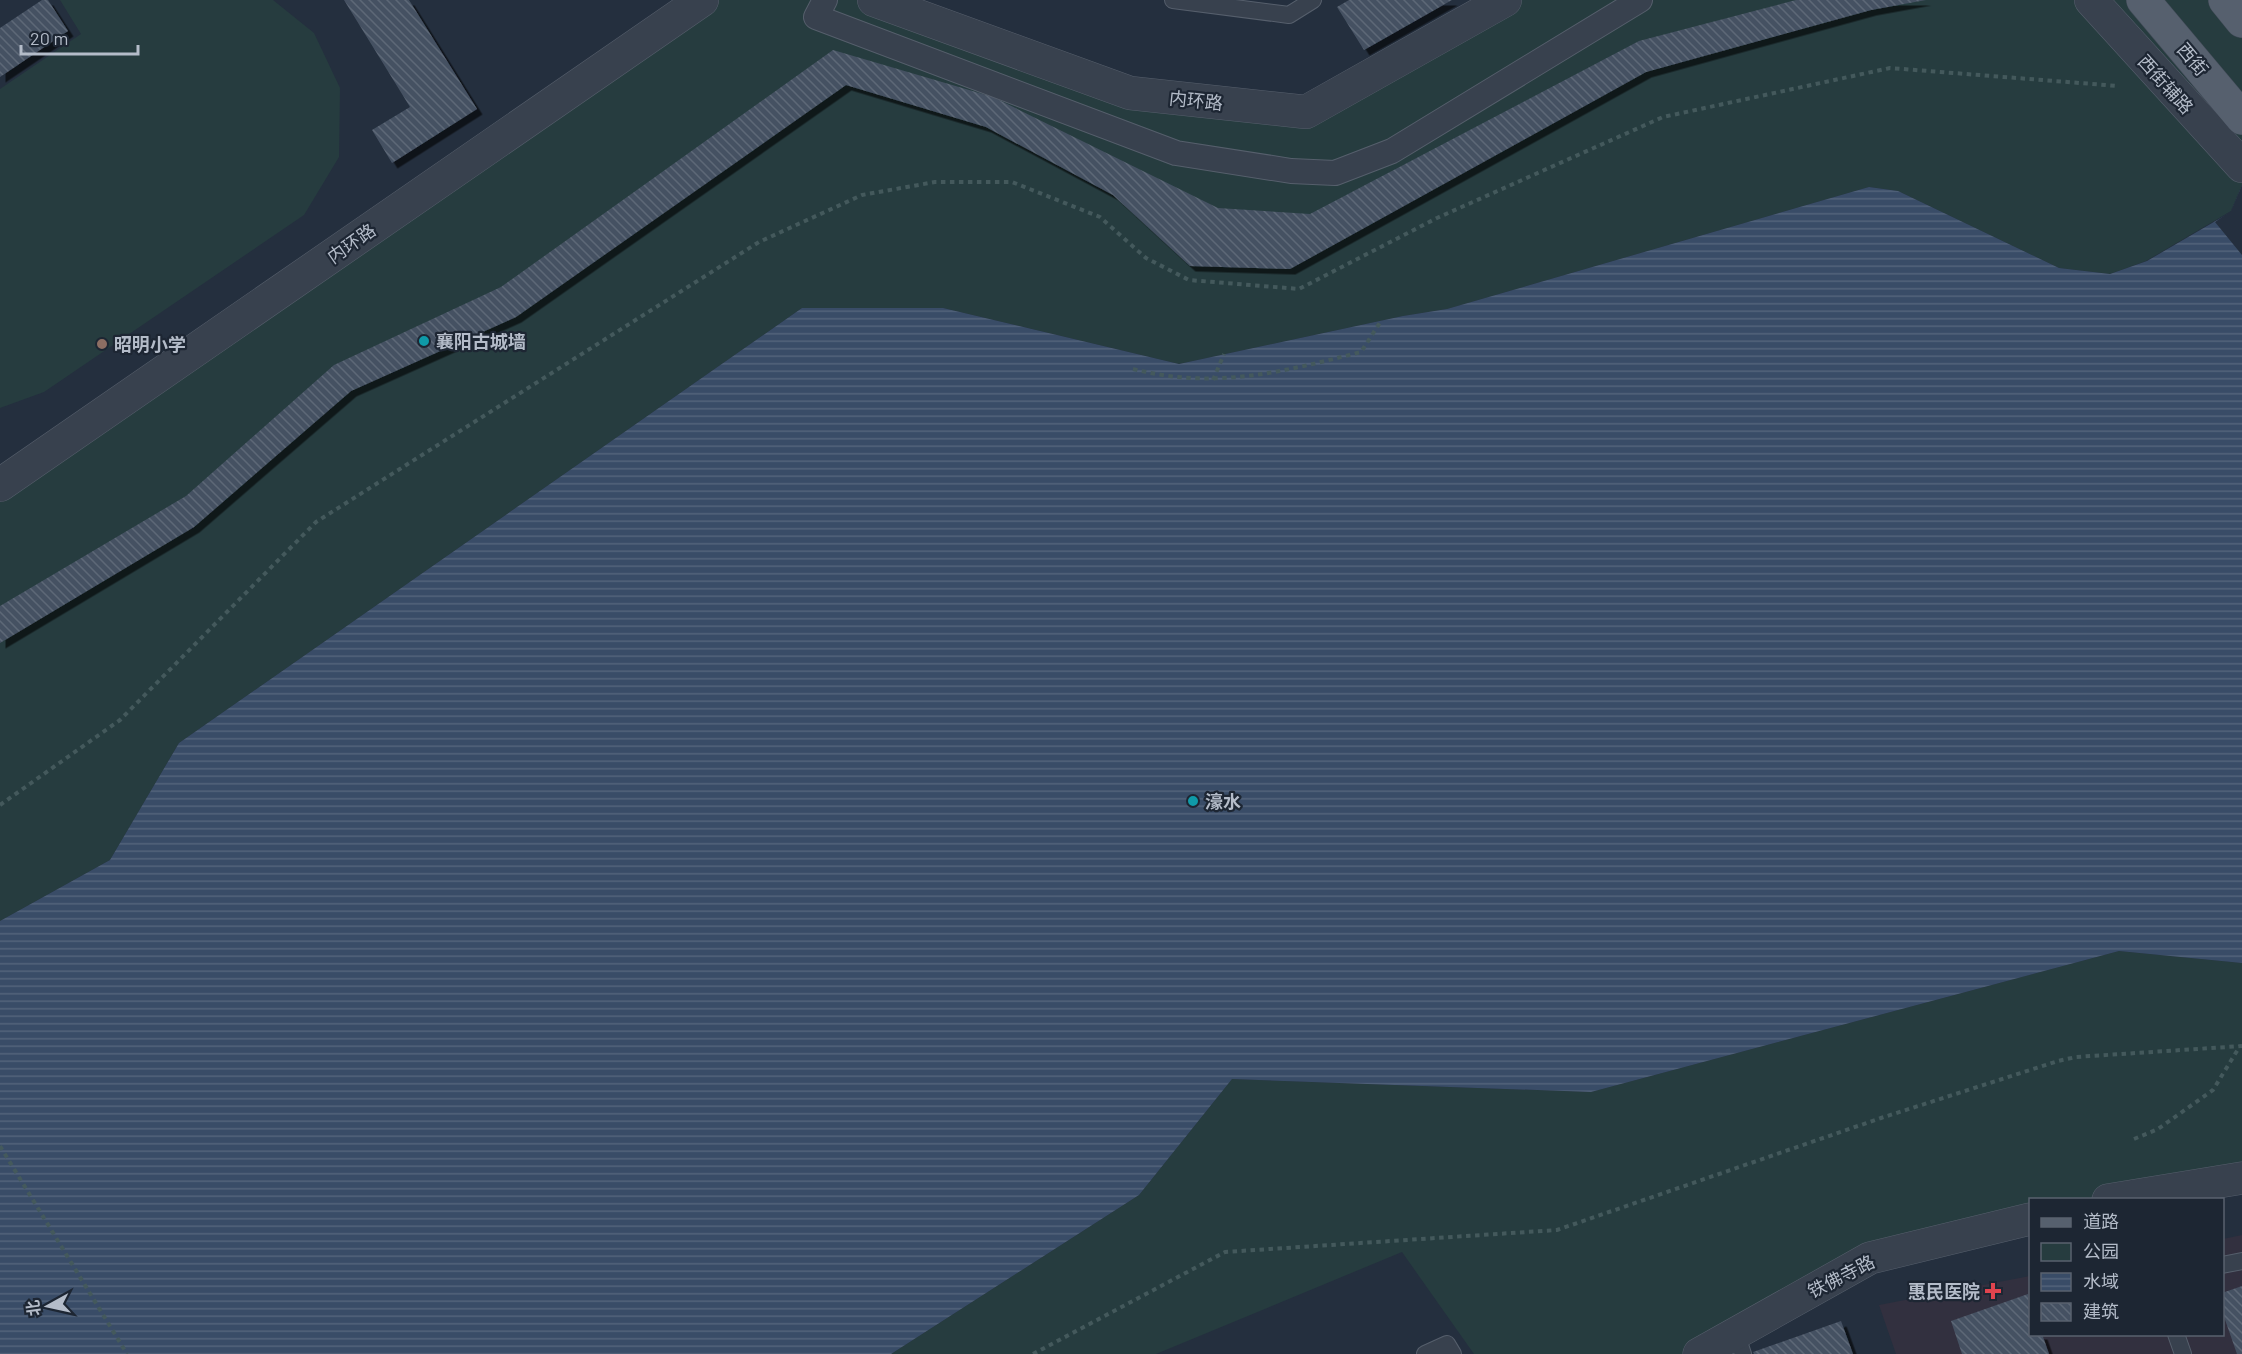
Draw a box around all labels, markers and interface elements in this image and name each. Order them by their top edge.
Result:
scale bar [21,18,138,56]
text: 20 m [30,27,68,49]
street label: 西街 [2173,38,2213,80]
street label: 西街辅路 [2134,50,2198,118]
street label: 内环路 [1168,86,1224,114]
street label: 内环路 [323,219,379,267]
place label: 襄阳古城墙 [436,330,526,352]
place label: 昭明小学 [114,333,186,355]
marker: 襄阳古城墙 [417,334,431,348]
marker: 昭明小学 [95,337,109,351]
place label: 濠水 [1205,790,1241,812]
marker: 濠水 [1186,794,1200,808]
legend [2029,1198,2224,1336]
text: 道路 [2083,1210,2119,1232]
text: 公园 [2083,1240,2119,1262]
street label: 铁佛寺路 [1804,1250,1878,1302]
text: 水域 [2083,1270,2119,1292]
north arrow [18,1276,78,1336]
place label: 惠民医院 [1908,1280,1980,1302]
marker: 惠民医院 [1984,1282,2002,1300]
text: 北 [22,1299,43,1317]
text: 建筑 [2083,1300,2119,1322]

